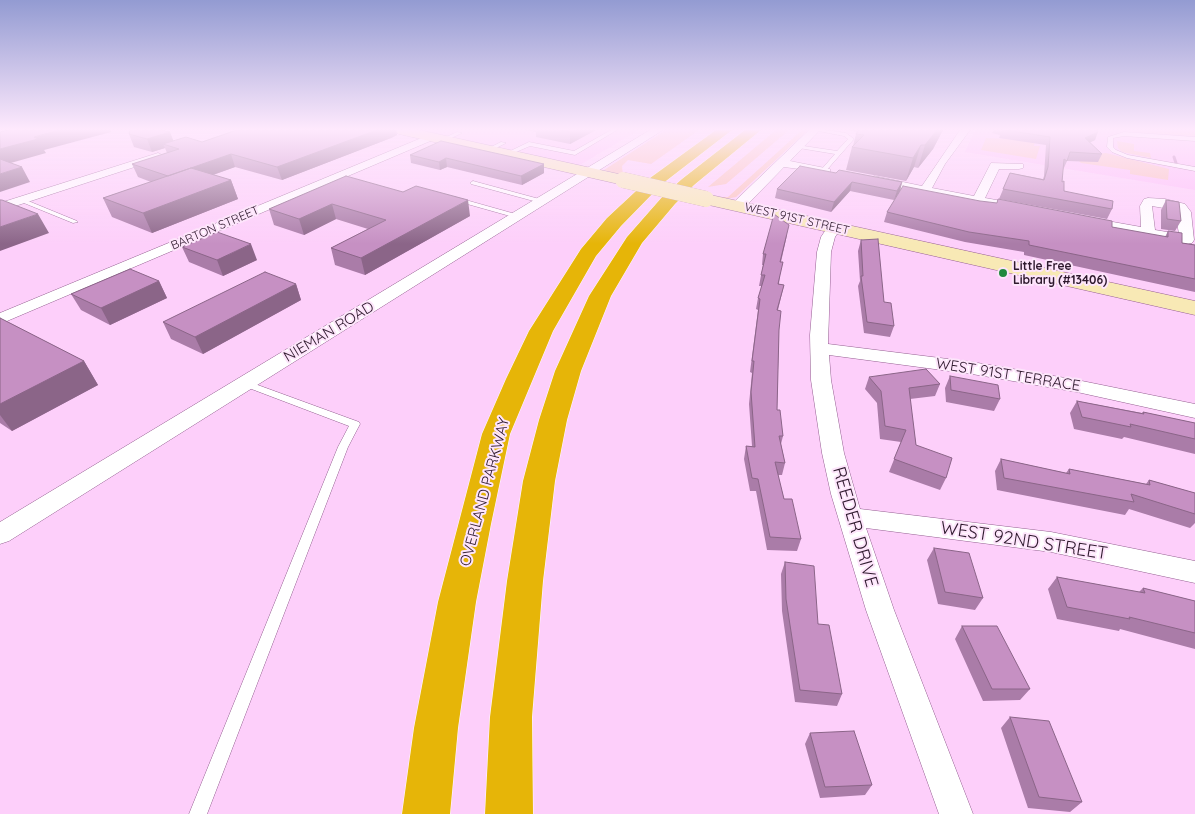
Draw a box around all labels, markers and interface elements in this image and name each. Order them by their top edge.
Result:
street label: WEST 91ST STREET [743,200,851,238]
street label: BARTON STREET [169,203,261,253]
place label: Little Free Library (#13406) [1013,259,1107,287]
marker: Little Free Library (#13406) [997,267,1009,279]
street label: NIEMAN ROAD [281,298,377,366]
street label: WEST 91ST TERRACE [935,355,1081,395]
street label: OVERLAND PARKWAY [456,416,514,568]
street label: REEDER DRIVE [827,464,883,590]
street label: WEST 92ND STREET [939,517,1109,565]

